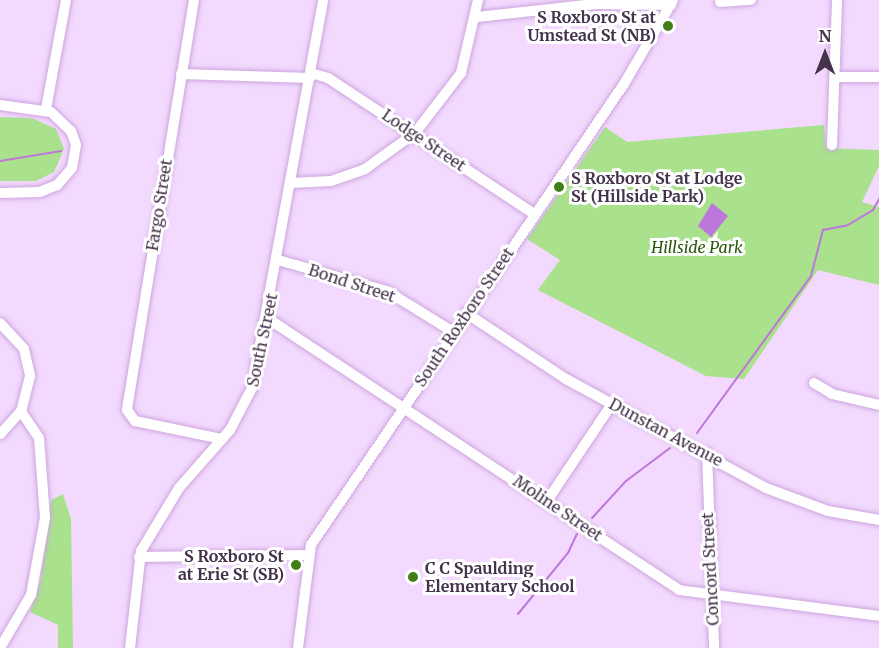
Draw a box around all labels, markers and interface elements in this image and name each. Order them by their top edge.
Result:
place label: S Roxboro St at Umstead St (NB) [527,7,656,45]
marker: S Roxboro St at Umstead St (NB) [661,19,675,33]
north arrow [795,24,855,84]
text: N [819,26,831,46]
street label: Lodge Street [378,105,470,175]
street label: Fargo Street [142,158,176,252]
place label: S Roxboro St at Lodge St (Hillside Park) [571,168,743,206]
marker: S Roxboro St at Lodge St (Hillside Park) [552,180,566,194]
park label: Hillside Park [651,237,743,257]
street label: South Roxboro Street [410,244,518,390]
street label: Bond Street [306,260,398,306]
street label: South Street [243,291,281,389]
street label: Dunstan Avenue [606,394,726,470]
street label: Moline Street [510,471,606,545]
street label: Concord Street [697,512,723,626]
place label: S Roxboro St at Erie St (SB) [178,546,284,584]
marker: S Roxboro St at Erie St (SB) [289,558,303,572]
place label: C C Spaulding Elementary School [425,558,574,596]
marker: C C Spaulding Elementary School [406,570,420,584]

